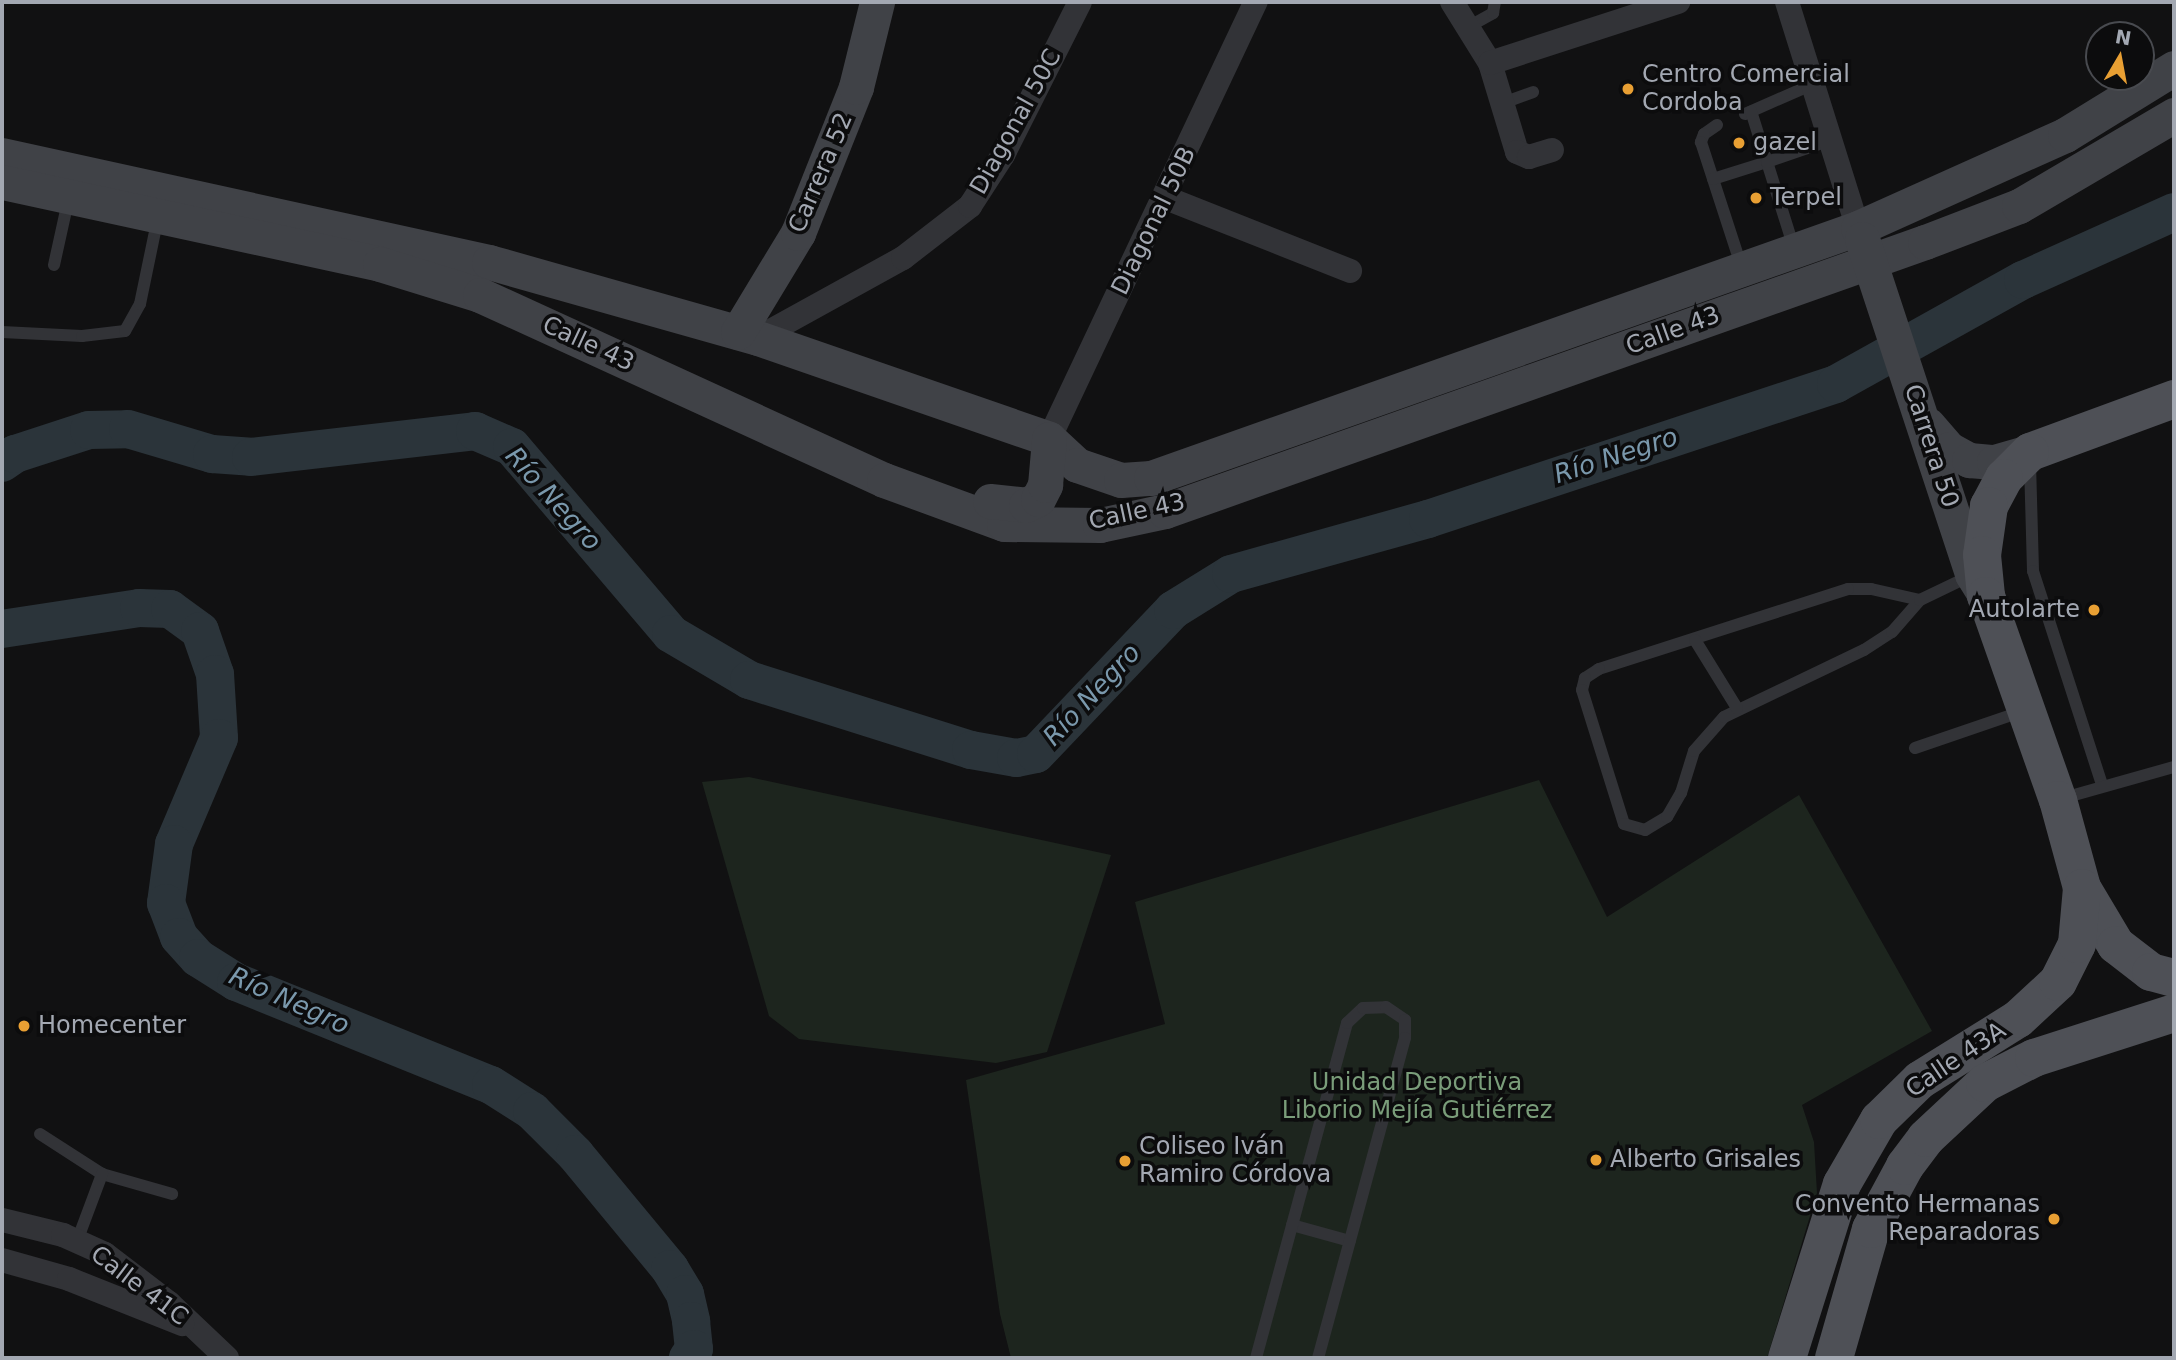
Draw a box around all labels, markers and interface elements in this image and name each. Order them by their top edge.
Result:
north arrow [2085,21,2155,91]
text: N [2114,25,2133,50]
street label: Diagonal 50C [964,44,1068,200]
place label: Centro Comercial Cordoba [1642,61,1850,117]
marker: Centro Comercial Cordoba [1620,81,1636,97]
street label: Carrera 52 [783,109,859,237]
place label: gazel [1753,129,1817,157]
marker: gazel [1731,135,1747,151]
street label: Diagonal 50B [1106,142,1202,300]
place label: Terpel [1770,184,1842,212]
marker: Terpel [1748,190,1764,206]
street label: Calle 43 [1622,301,1724,361]
street label: Calle 43 [538,310,638,378]
street label: Carrera 50 [1898,381,1964,511]
water label: Río Negro [1550,421,1682,491]
water label: Río Negro [499,441,607,557]
street label: Calle 43 [1086,488,1188,536]
place label: Autolarte [1969,596,2080,624]
marker: Autolarte [2086,602,2102,618]
water label: Río Negro [1037,638,1147,752]
water label: Río Negro [224,961,354,1041]
place label: Homecenter [38,1012,186,1040]
street label: Calle 43A [1901,1016,2011,1104]
marker: Homecenter [16,1018,32,1034]
park label: Unidad Deportiva Liborio Mejía Gutiérrez [1282,1069,1552,1125]
place label: Coliseo Iván Ramiro Córdova [1139,1133,1331,1189]
place label: Alberto Grisales [1610,1146,1801,1174]
marker: Alberto Grisales [1588,1152,1604,1168]
marker: Coliseo Iván Ramiro Córdova [1117,1153,1133,1169]
place label: Convento Hermanas Reparadoras [1795,1191,2040,1247]
marker: Convento Hermanas Reparadoras [2046,1211,2062,1227]
street label: Calle 41C [85,1240,193,1332]

